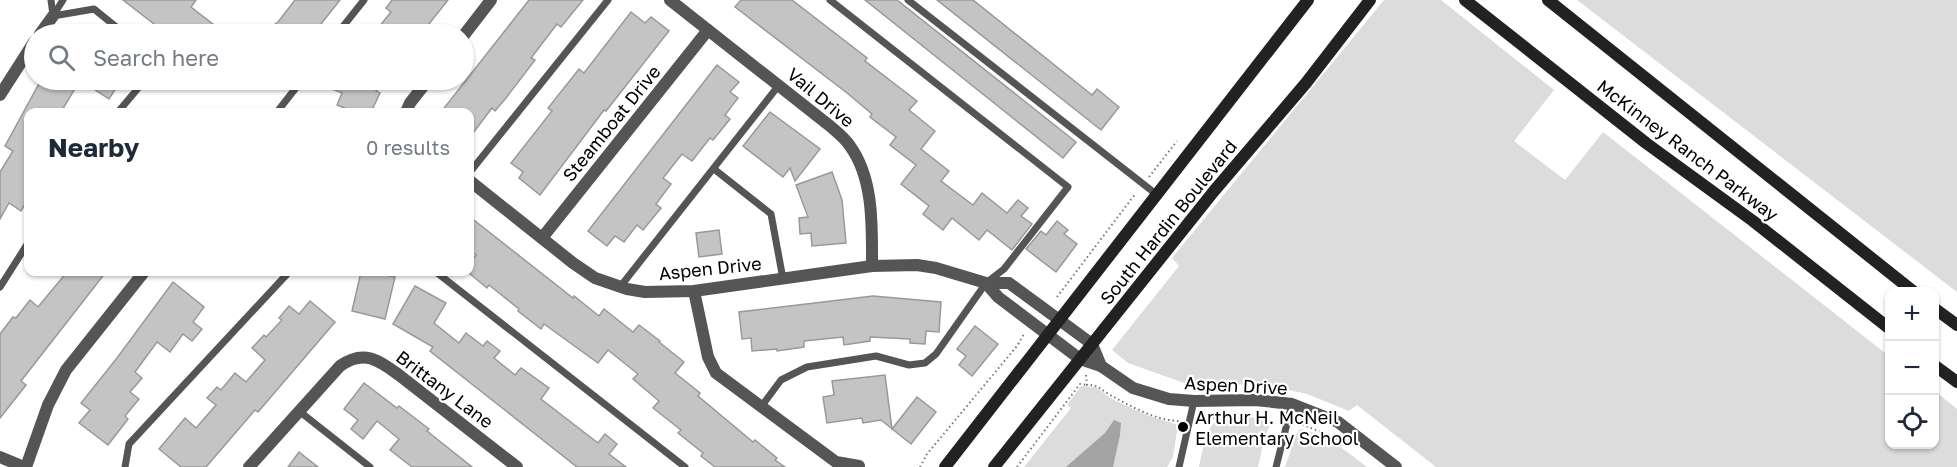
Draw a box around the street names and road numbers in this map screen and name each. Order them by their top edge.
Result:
street label: Steamboat Drive [557,60,665,186]
street label: Vail Drive [783,63,859,131]
street label: McKinney Ranch Parkway [1593,75,1783,225]
street label: South Hardin Boulevard [1095,135,1241,309]
street label: Aspen Drive [658,252,762,284]
street label: Brittany Lane [392,345,498,433]
street label: Aspen Drive [1184,371,1288,399]

